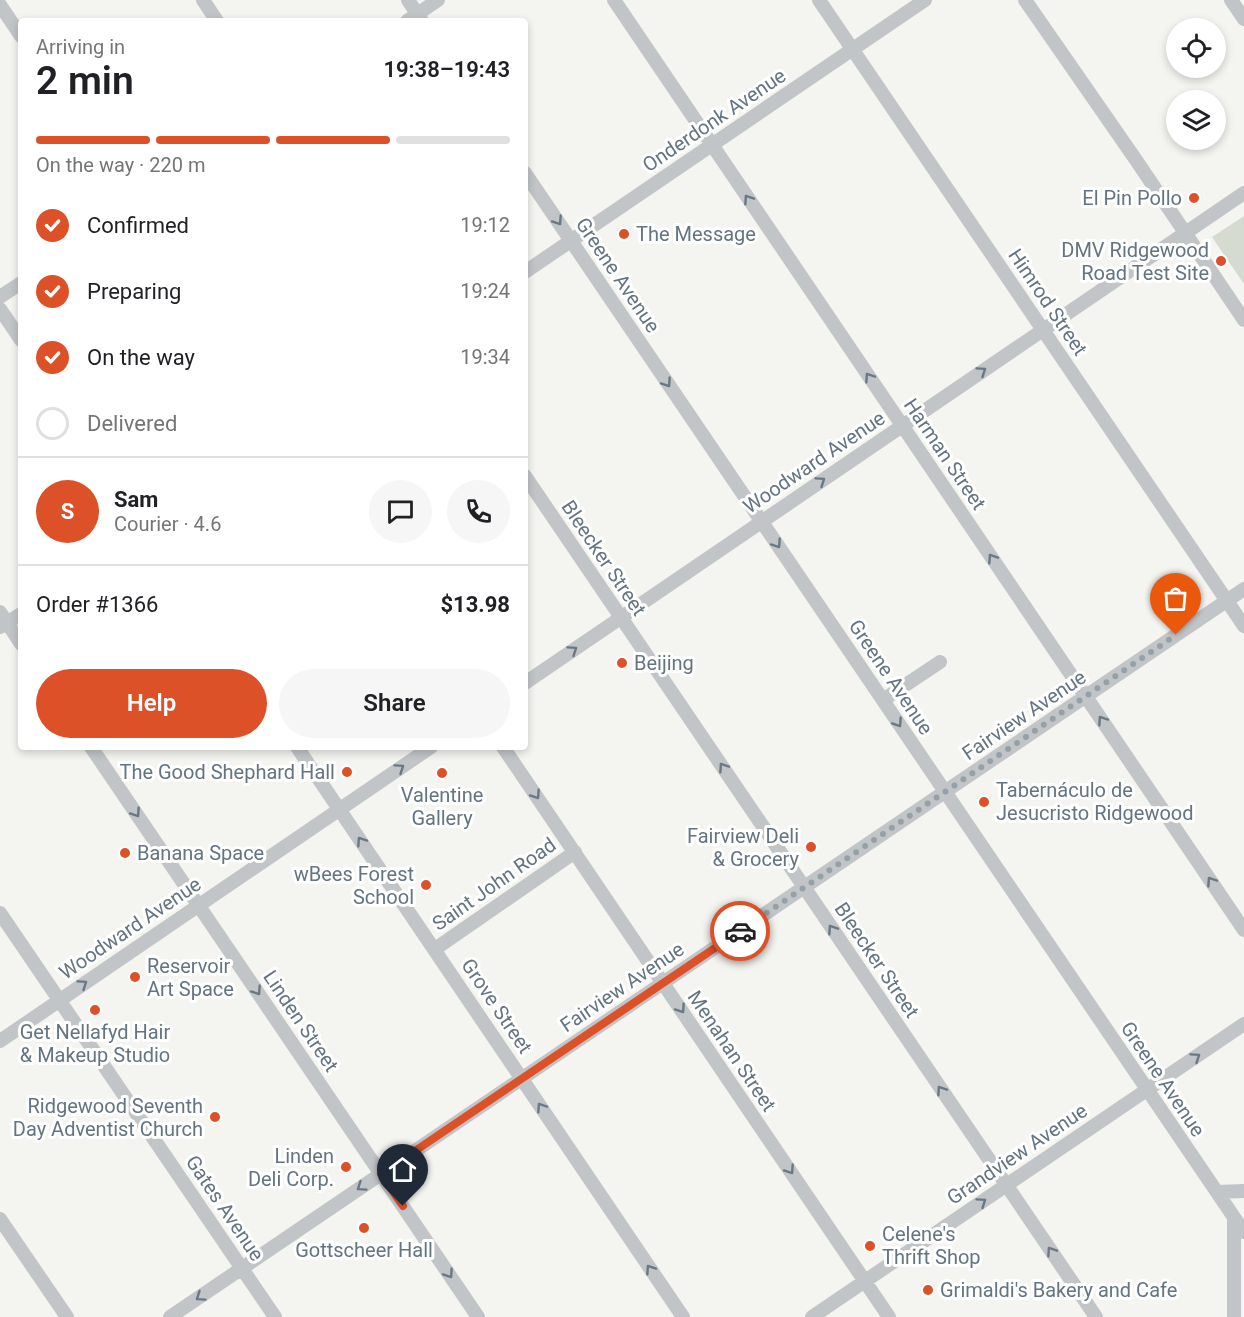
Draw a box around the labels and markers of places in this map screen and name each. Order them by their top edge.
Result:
place label: El Pin Pollo [1082,186,1182,210]
marker: El Pin Pollo [1187,191,1201,205]
place label: The Message [636,222,756,246]
marker: The Message [617,227,631,241]
place label: DMV Ridgewood Road Test Site [1061,238,1209,285]
marker: DMV Ridgewood Road Test Site [1214,254,1228,268]
pin [1150,573,1201,635]
place label: Beijing [634,651,694,675]
marker: Beijing [615,656,629,670]
place label: The Good Shephard Hall [119,760,335,784]
marker: The Good Shephard Hall [340,765,354,779]
marker: Valentine Gallery [435,766,449,780]
place label: Tabernáculo de Jesucristo Ridgewood [996,778,1194,825]
place label: Valentine Gallery [401,783,483,830]
marker: Tabernáculo de Jesucristo Ridgewood [977,795,991,809]
place label: Fairview Deli & Grocery [687,824,800,871]
marker: Fairview Deli & Grocery [804,840,818,854]
place label: Banana Space [137,841,264,865]
marker: Banana Space [118,846,132,860]
place label: wBees Forest School [294,862,414,909]
marker: wBees Forest School [419,878,433,892]
place label: Reservoir Art Space [147,954,234,1001]
marker: Reservoir Art Space [128,970,142,984]
marker: Get Nellafyd Hair & Makeup Studio [88,1003,102,1017]
place label: Get Nellafyd Hair & Makeup Studio [20,1020,170,1067]
place label: Ridgewood Seventh Day Adventist Church [13,1094,203,1141]
marker: Ridgewood Seventh Day Adventist Church [208,1110,222,1124]
place label: Linden Deli Corp. [248,1144,334,1191]
pin [377,1144,428,1206]
marker: Linden Deli Corp. [339,1160,353,1174]
marker: Gottscheer Hall [357,1221,371,1235]
place label: Celene's Thrift Shop [882,1222,981,1269]
place label: Gottscheer Hall [295,1238,433,1262]
marker: Celene's Thrift Shop [863,1239,877,1253]
place label: Grimaldi's Bakery and Cafe [940,1278,1177,1302]
marker: Grimaldi's Bakery and Cafe [921,1283,935,1297]

